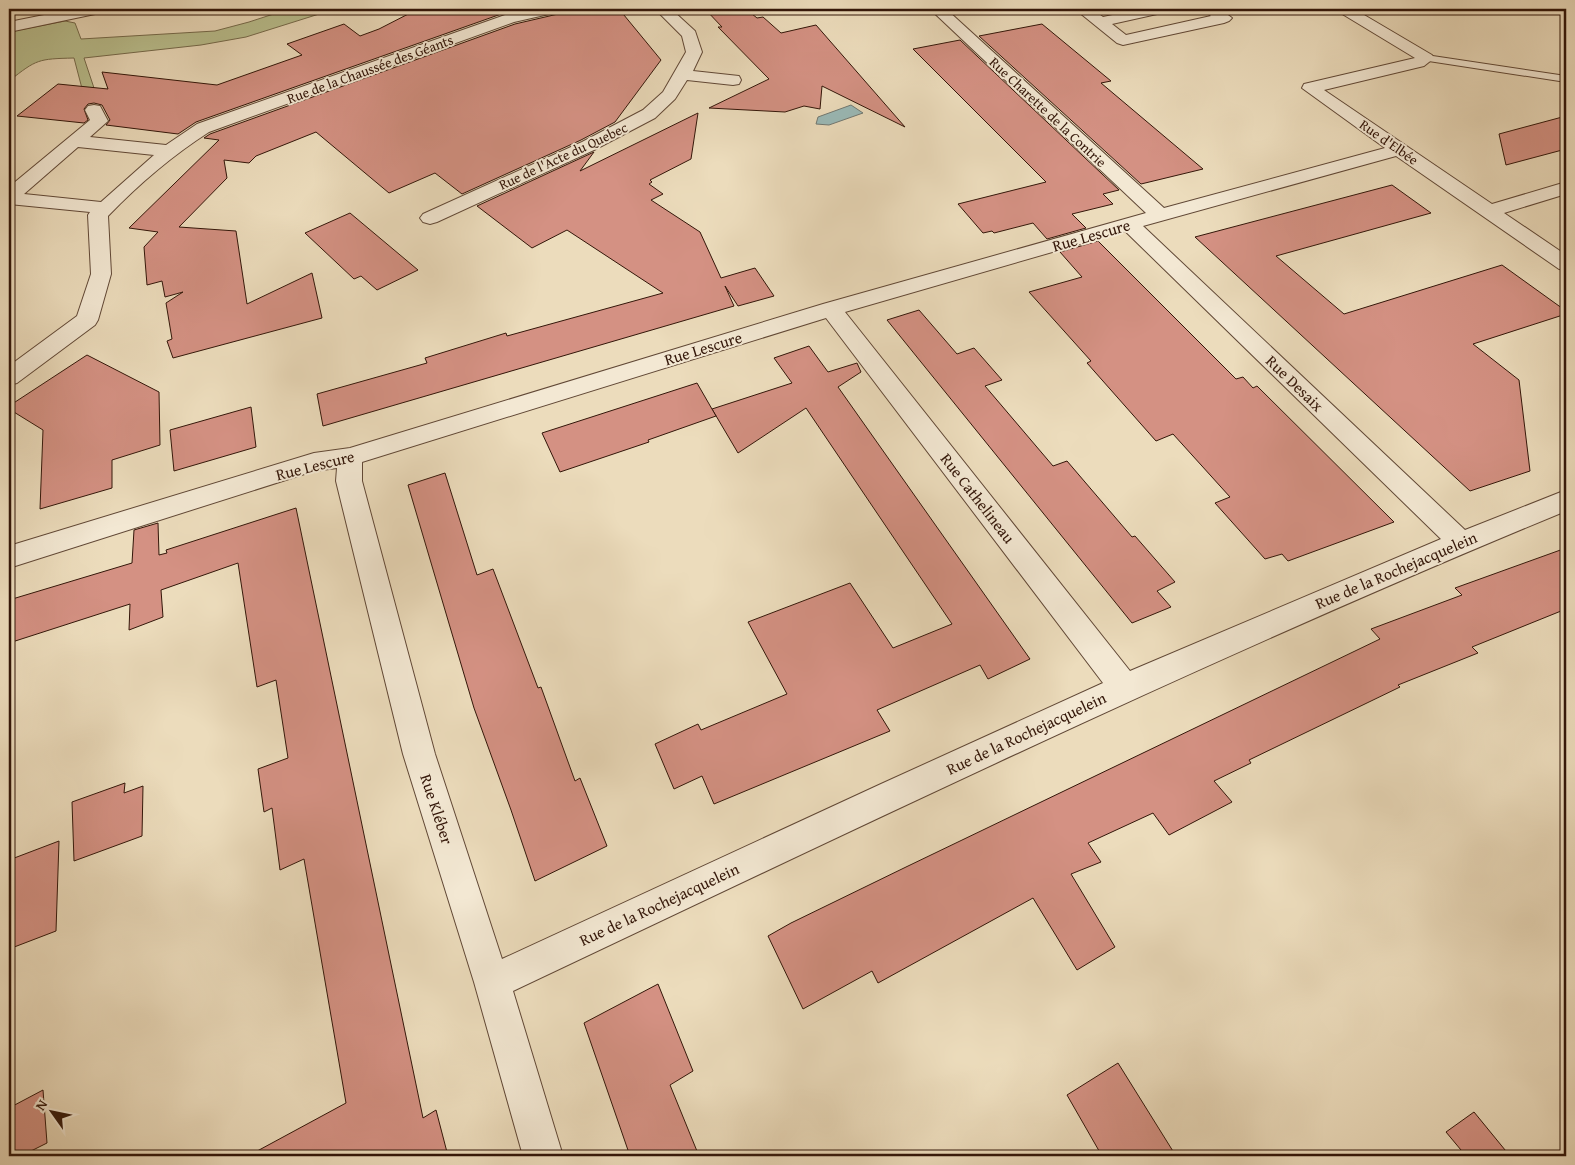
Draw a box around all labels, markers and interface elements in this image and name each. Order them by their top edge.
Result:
street label: Rue de la Chaussée des Géants [284,30,456,108]
street label: Rue Charette de la Contrie [985,52,1111,172]
street label: Rue d'Elbée [1356,114,1423,170]
street label: Rue de l'Acte du Quebec [495,117,631,195]
street label: Rue Lescure [1049,212,1133,258]
street label: Rue Lescure [661,325,745,371]
street label: Rue Desaix [1261,349,1330,417]
street label: Rue Lescure [273,444,357,486]
street label: Rue Cathelineau [935,448,1021,549]
street label: Rue de la Rochejacquelein [1311,525,1481,615]
street label: Rue de la Rochejacquelein [942,685,1110,781]
street label: Rue Kléber [414,771,460,848]
street label: Rue de la Rochejacquelein [575,856,743,952]
north arrow [28,1088,78,1138]
text: N [30,1095,52,1114]

